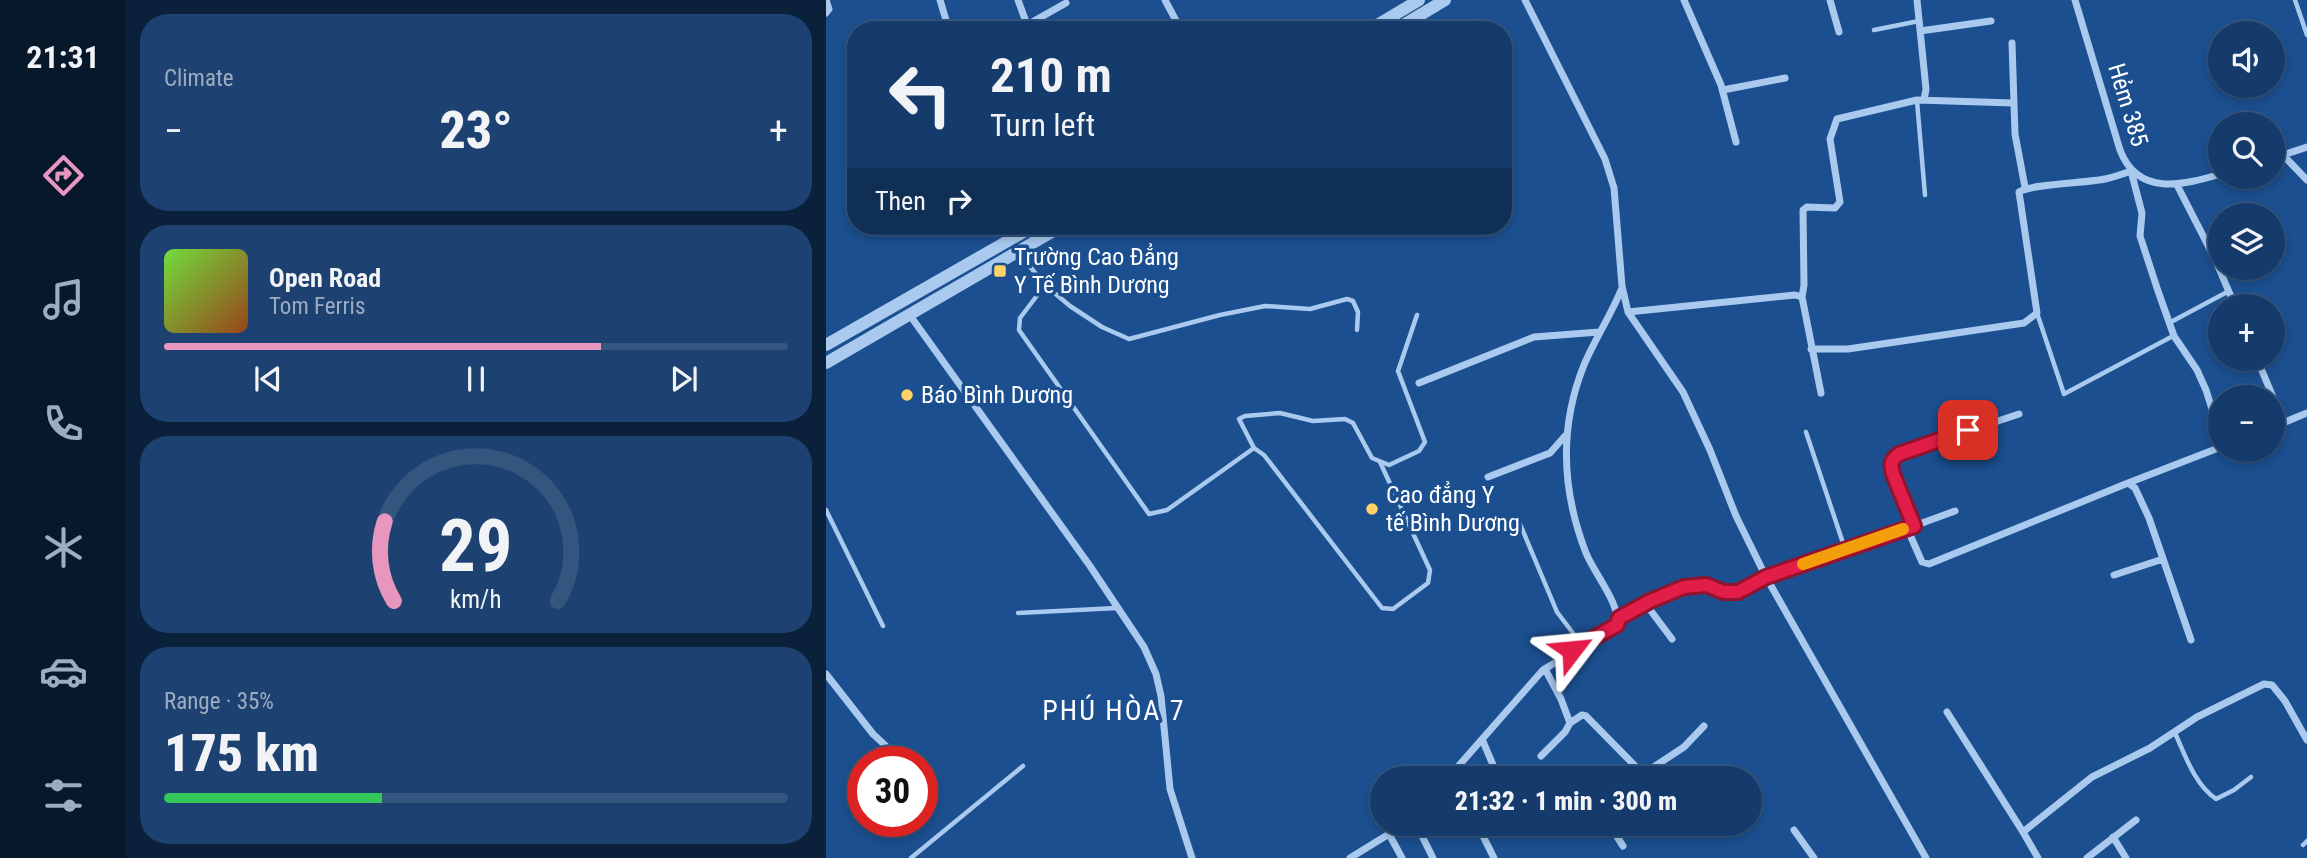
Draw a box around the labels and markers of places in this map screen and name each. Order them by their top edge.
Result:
place label: Trường Cao Đẳng Y Tế Bình Dương [1014,243,1179,299]
marker: Trường Cao Đẳng Y Tế Bình Dương [992,263,1008,279]
place label: Báo Bình Dương [921,381,1073,409]
marker: Báo Bình Dương [899,387,915,403]
pin [1938,400,1998,460]
place label: Cao đẳng Y tế Bình Dương [1386,481,1520,537]
marker: Cao đẳng Y tế Bình Dương [1364,501,1380,517]

